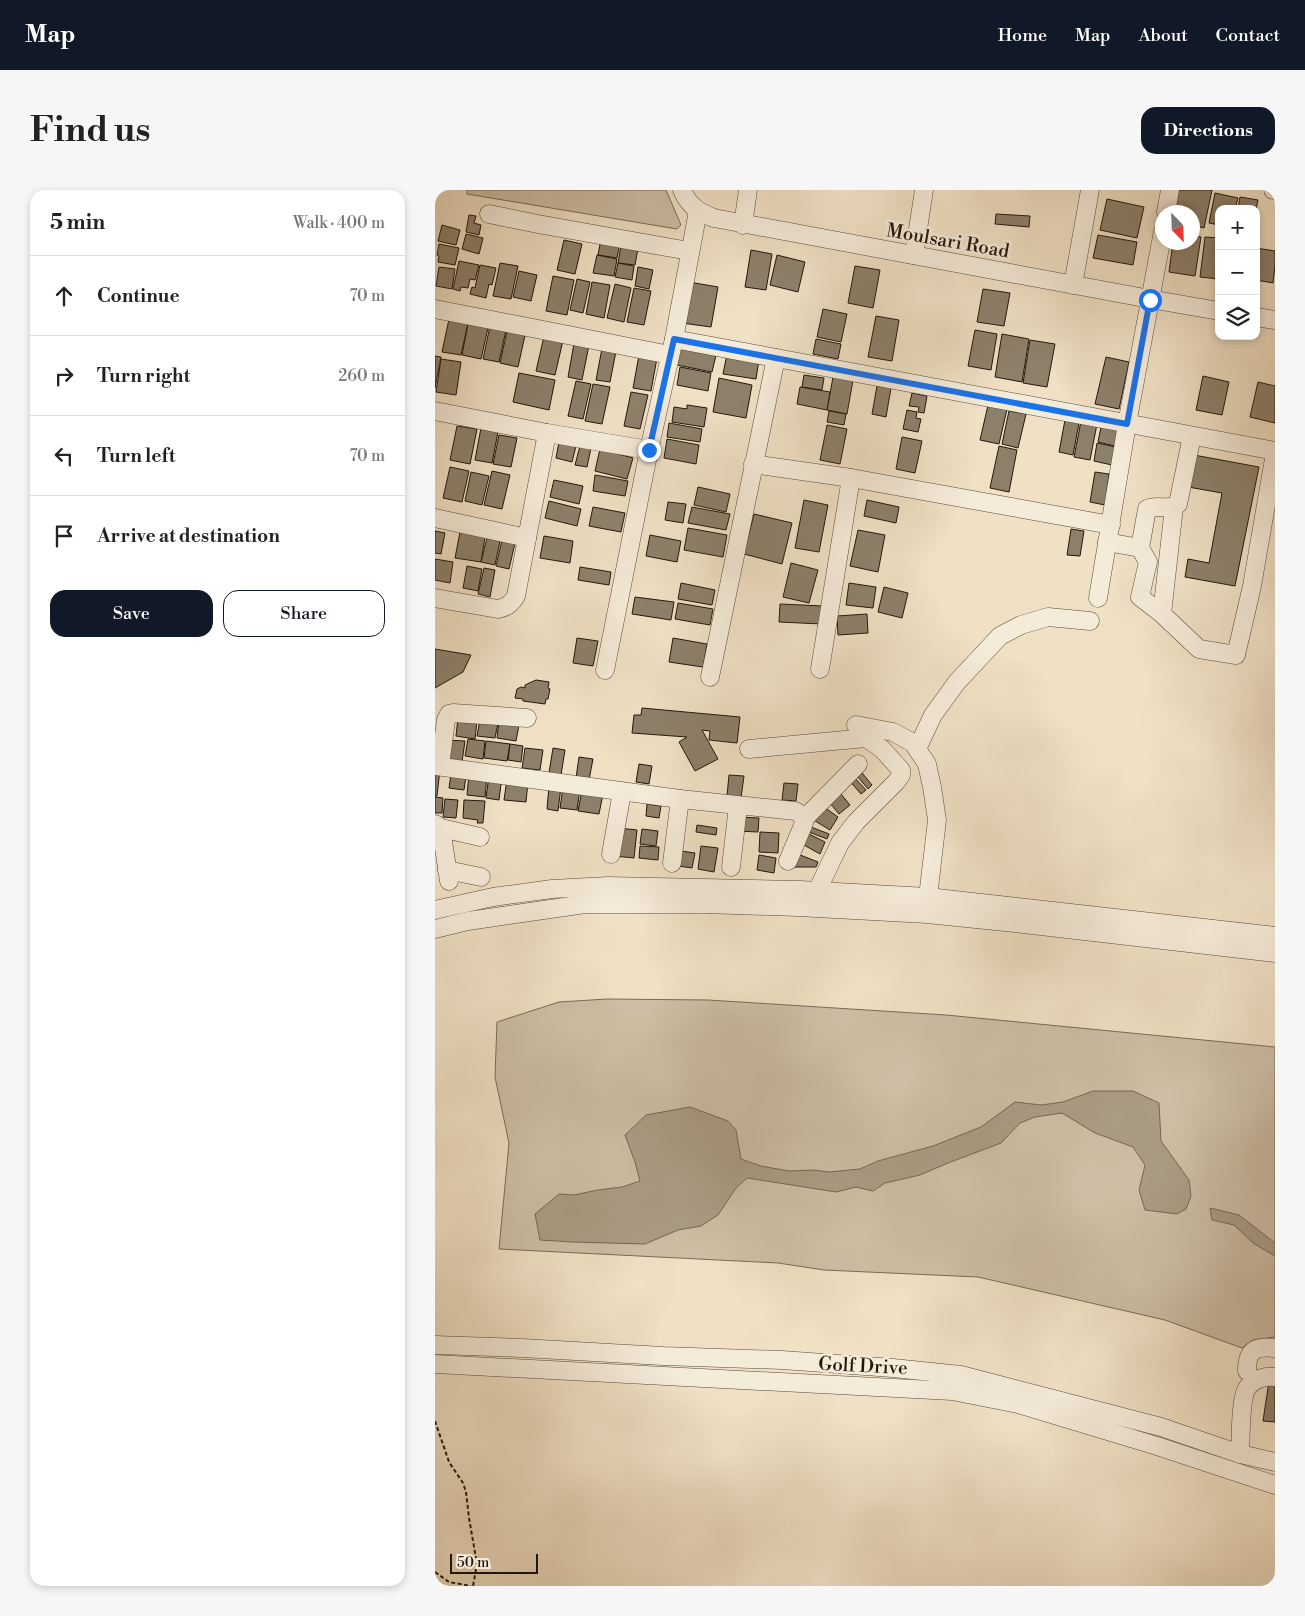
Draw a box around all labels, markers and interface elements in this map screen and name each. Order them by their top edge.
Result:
text: Map [25,20,75,50]
text: Home [998,24,1047,47]
text: Map [1075,24,1111,47]
text: About [1139,24,1188,47]
text: Contact [1216,24,1280,47]
button: Directions [1141,107,1275,154]
text: Find us [30,109,150,152]
north arrow [1155,205,1200,250]
map controls [1215,205,1260,340]
button: + [1215,205,1260,250]
text: 5 min [50,210,105,236]
text: Walk · 400 m [293,213,385,233]
street label: Moulsari Road [884,218,1012,264]
button: − [1215,250,1260,295]
icon: ahead [50,282,78,310]
text: Continue [97,284,180,308]
text: 70 m [349,286,385,306]
route start [1139,289,1162,312]
button: layers [1215,295,1260,340]
icon: right [50,362,78,390]
text: Turn right [97,364,190,388]
text: 260 m [338,366,385,386]
route end [638,439,661,462]
icon: left [50,442,78,470]
text: Turn left [97,444,176,468]
text: 70 m [349,446,385,466]
icon: arrive [50,522,78,550]
text: Arrive at destination [97,524,280,548]
button: Save [50,590,213,637]
button: Share [223,590,385,637]
street label: Golf Drive [818,1352,908,1380]
scale bar [450,1551,537,1574]
text: 50 m [457,1554,489,1572]

